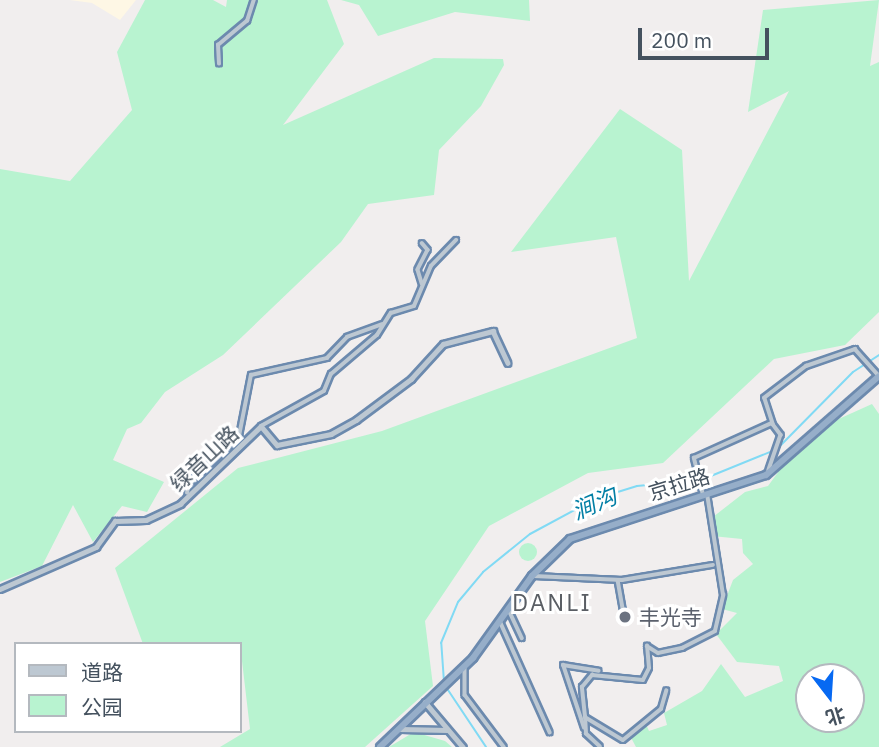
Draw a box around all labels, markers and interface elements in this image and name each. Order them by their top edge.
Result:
scale bar [641,14,772,58]
text: 200 m [651,26,712,54]
street label: 绿音山路 [165,420,243,496]
street label: 京拉路 [645,463,713,505]
water label: 涧沟 [567,481,621,525]
district label: DANLI [513,589,591,617]
place label: 丰光寺 [639,604,702,630]
marker: 丰光寺 [617,609,633,625]
legend [14,642,242,733]
text: 道路 [81,658,123,686]
north arrow [795,663,865,733]
text: 公园 [81,693,123,721]
text: 北 [823,702,848,730]

